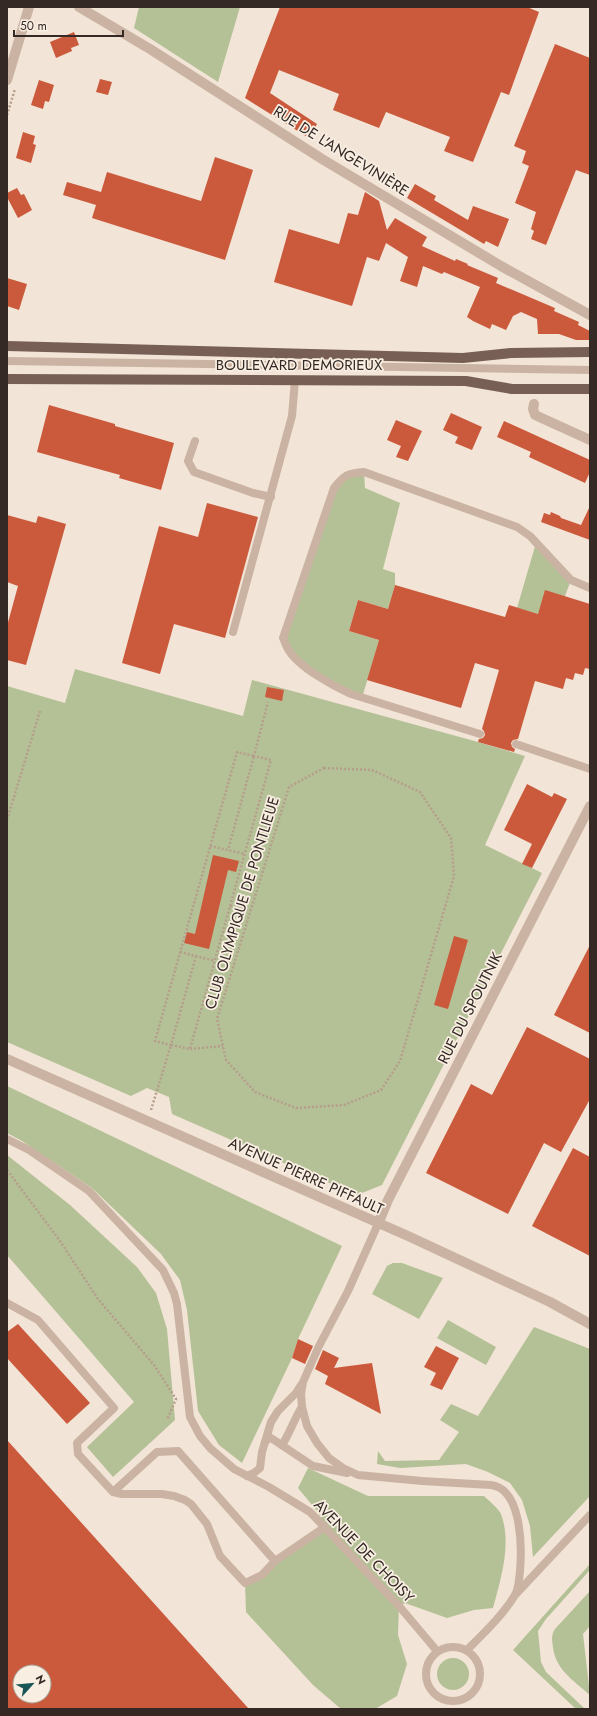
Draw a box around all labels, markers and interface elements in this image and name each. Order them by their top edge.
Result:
scale bar [14,12,123,38]
text: 50 m [20,17,47,35]
street label: RUE DE L'ANGEVINIÈRE [269,100,413,202]
street label: BOULEVARD DEMORIEUX [216,354,383,376]
street label: CLUB OLYMPIQUE DE PONTLIEUE [199,794,285,1012]
street label: RUE DU SPOUTNIK [432,948,508,1068]
street label: AVENUE PIERRE PIFFAULT [225,1132,387,1220]
street label: AVENUE DE CHOISY [309,1494,420,1608]
north arrow [12,1664,52,1704]
text: N [32,1672,50,1687]

